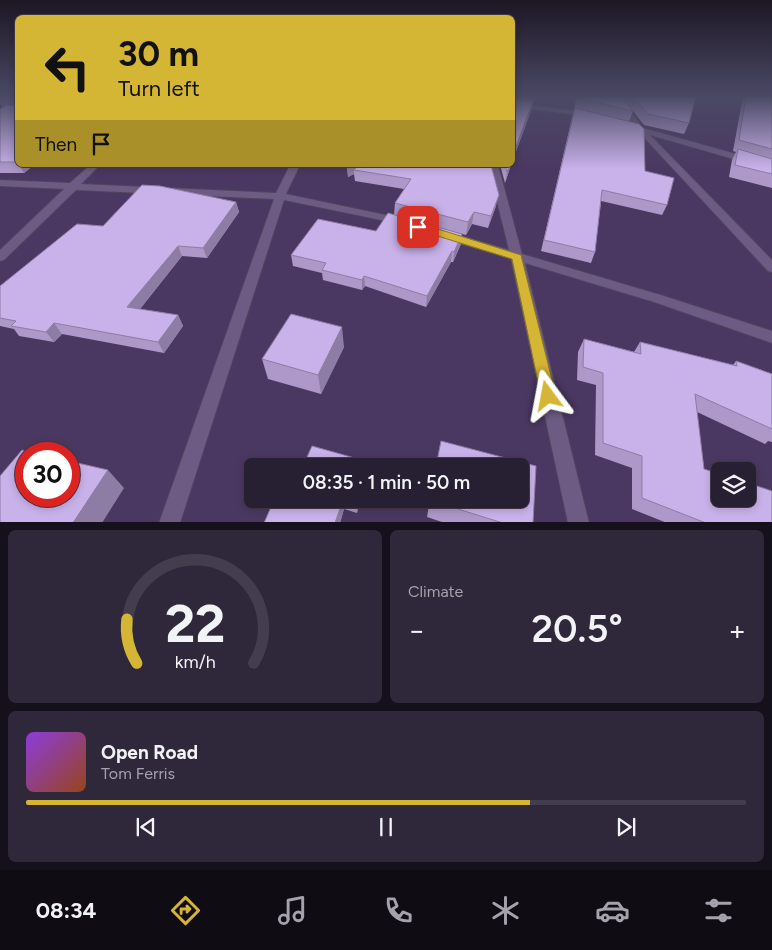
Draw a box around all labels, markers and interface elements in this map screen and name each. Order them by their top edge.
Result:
text: 30 m [118,33,199,75]
icon: left [35,35,100,100]
text: Turn left [118,75,200,102]
icon: arrive [87,130,115,158]
text: Then [35,133,77,156]
pin [397,206,439,248]
icon: arrive [404,213,432,241]
position arrow [521,369,573,421]
speed limit sign: 30 [15,442,80,507]
map controls [711,462,756,507]
button: layers [711,462,756,507]
text: 08:35 · 1 min · 50 m [303,471,470,494]
text: Climate [408,582,463,601]
text: 22 [165,593,225,655]
text: 20.5° [531,606,623,652]
text: − [408,613,425,647]
text: + [729,613,746,647]
text: km/h [175,651,215,672]
text: Open Road [101,741,198,764]
text: Tom Ferris [101,764,175,783]
icon: previous [132,813,160,841]
icon: pause [372,813,400,841]
icon: next [612,813,640,841]
icon: directions [168,893,203,928]
icon: music [275,893,310,928]
icon: phone [381,893,416,928]
icon: climate [488,893,523,928]
icon: car [595,893,630,928]
icon: filters [701,893,736,928]
text: 08:34 [36,897,96,924]

